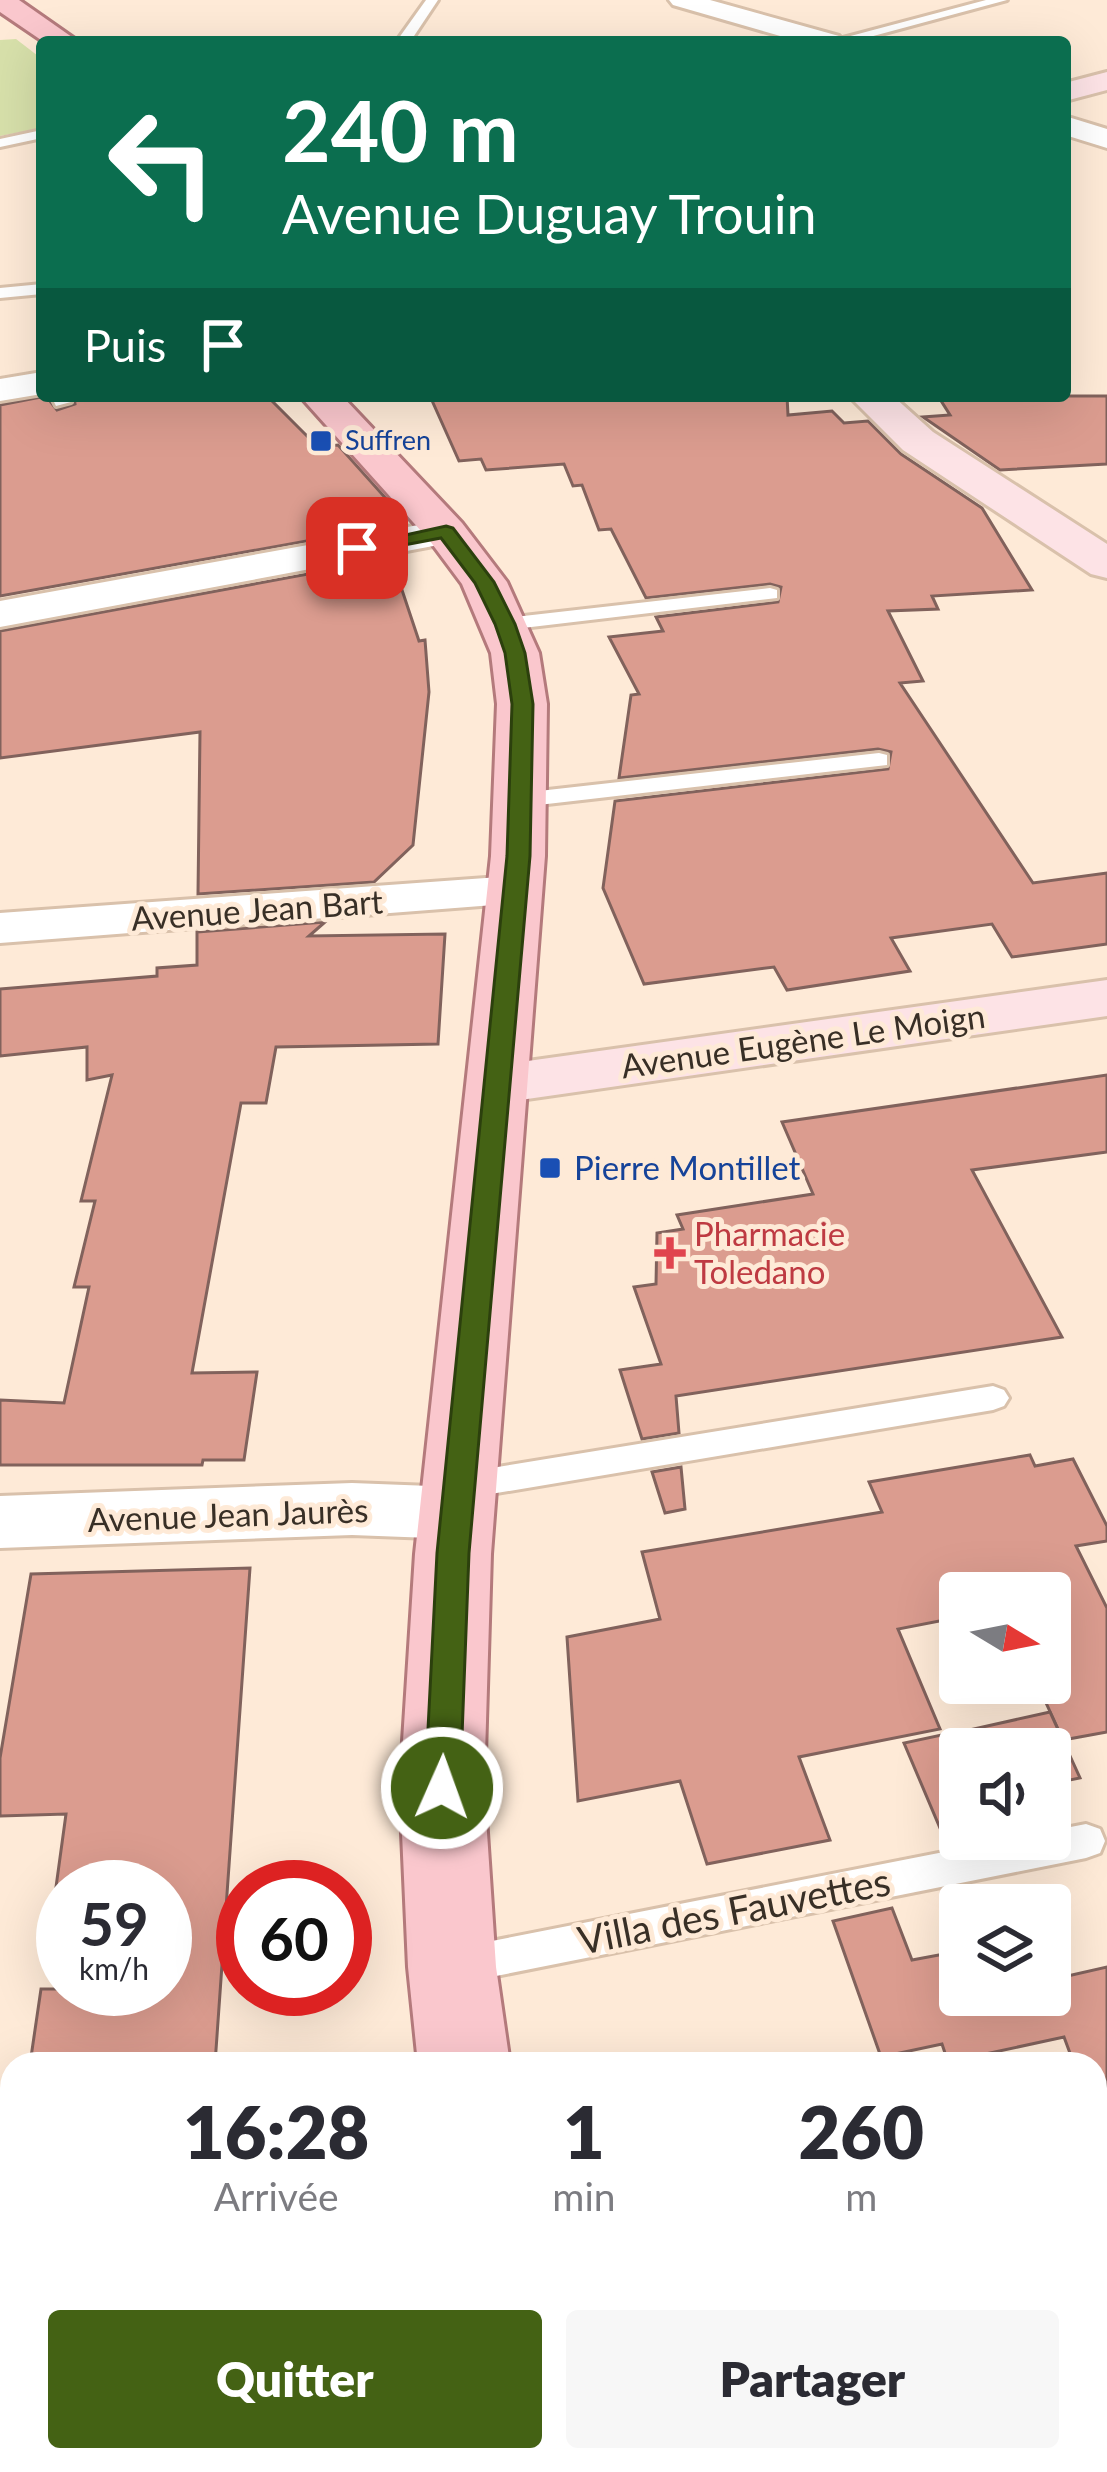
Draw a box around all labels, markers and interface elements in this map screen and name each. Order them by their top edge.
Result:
text: 240 m [282,79,519,180]
icon: left [84,84,240,240]
text: Avenue Duguay Trouin [282,181,817,246]
icon: arrive [190,312,256,378]
text: Puis [84,318,166,372]
place label: Suffren [345,423,431,456]
marker: Suffren [308,428,334,454]
pin [306,497,408,599]
icon: arrive [324,515,390,581]
street label: Avenue Jean Bart [130,880,384,938]
street label: Avenue Eugène Le Moign [618,995,987,1085]
place label: Pierre Montillet [574,1147,801,1187]
marker: Pierre Montillet [537,1155,563,1181]
place label: Pharmacie Toledano [694,1213,845,1291]
marker: Pharmacie Toledano [657,1240,683,1266]
street label: Avenue Jean Jaurès [87,1489,369,1539]
north arrow [939,1572,1071,1704]
map controls [939,1572,1071,2016]
position arrow [379,1725,505,1851]
button: sound [939,1728,1071,1860]
street label: Villa des Fauvettes [574,1857,894,1963]
speed limit sign: 60 [216,1860,372,2016]
button: layers [939,1884,1071,2016]
text: 59 [79,1887,149,1959]
text: km/h [79,1950,149,1986]
text: 16:28 [183,2088,369,2174]
text: 1 [563,2088,605,2174]
text: 260 [799,2088,924,2174]
text: Arrivée [214,2173,339,2219]
text: min [552,2173,616,2219]
text: m [845,2173,877,2219]
button: Quitter [48,2310,542,2448]
button: Partager [566,2310,1059,2448]

